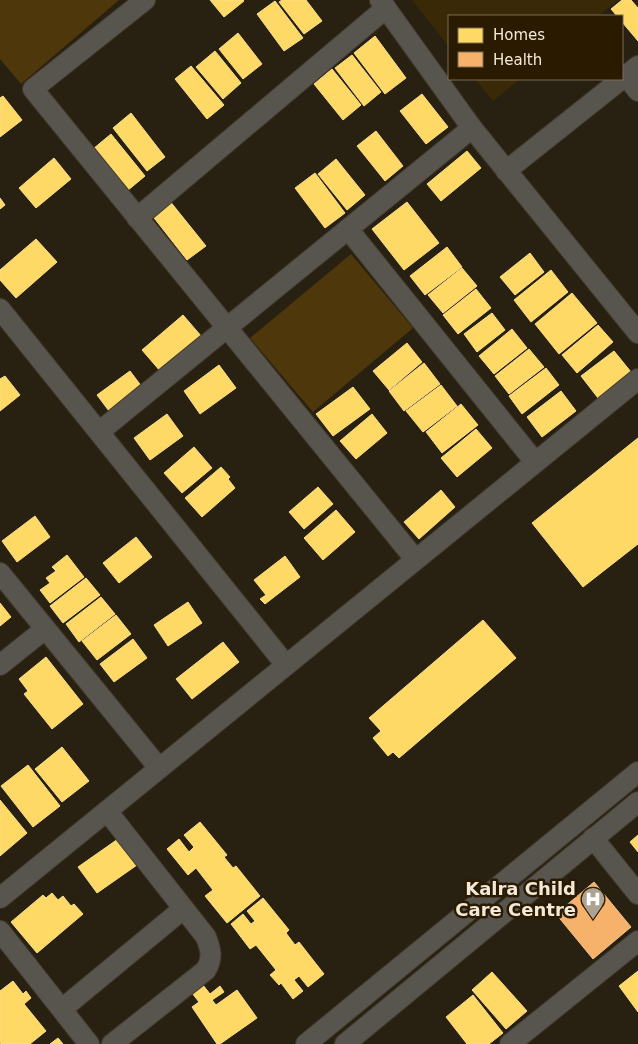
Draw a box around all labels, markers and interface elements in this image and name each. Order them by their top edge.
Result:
legend [448,15,623,80]
text: Homes [493,26,545,44]
text: Health [493,51,542,69]
place label: Kalra Child Care Centre [455,878,576,920]
hospital icon: Kalra Child Care Centre [580,886,606,920]

